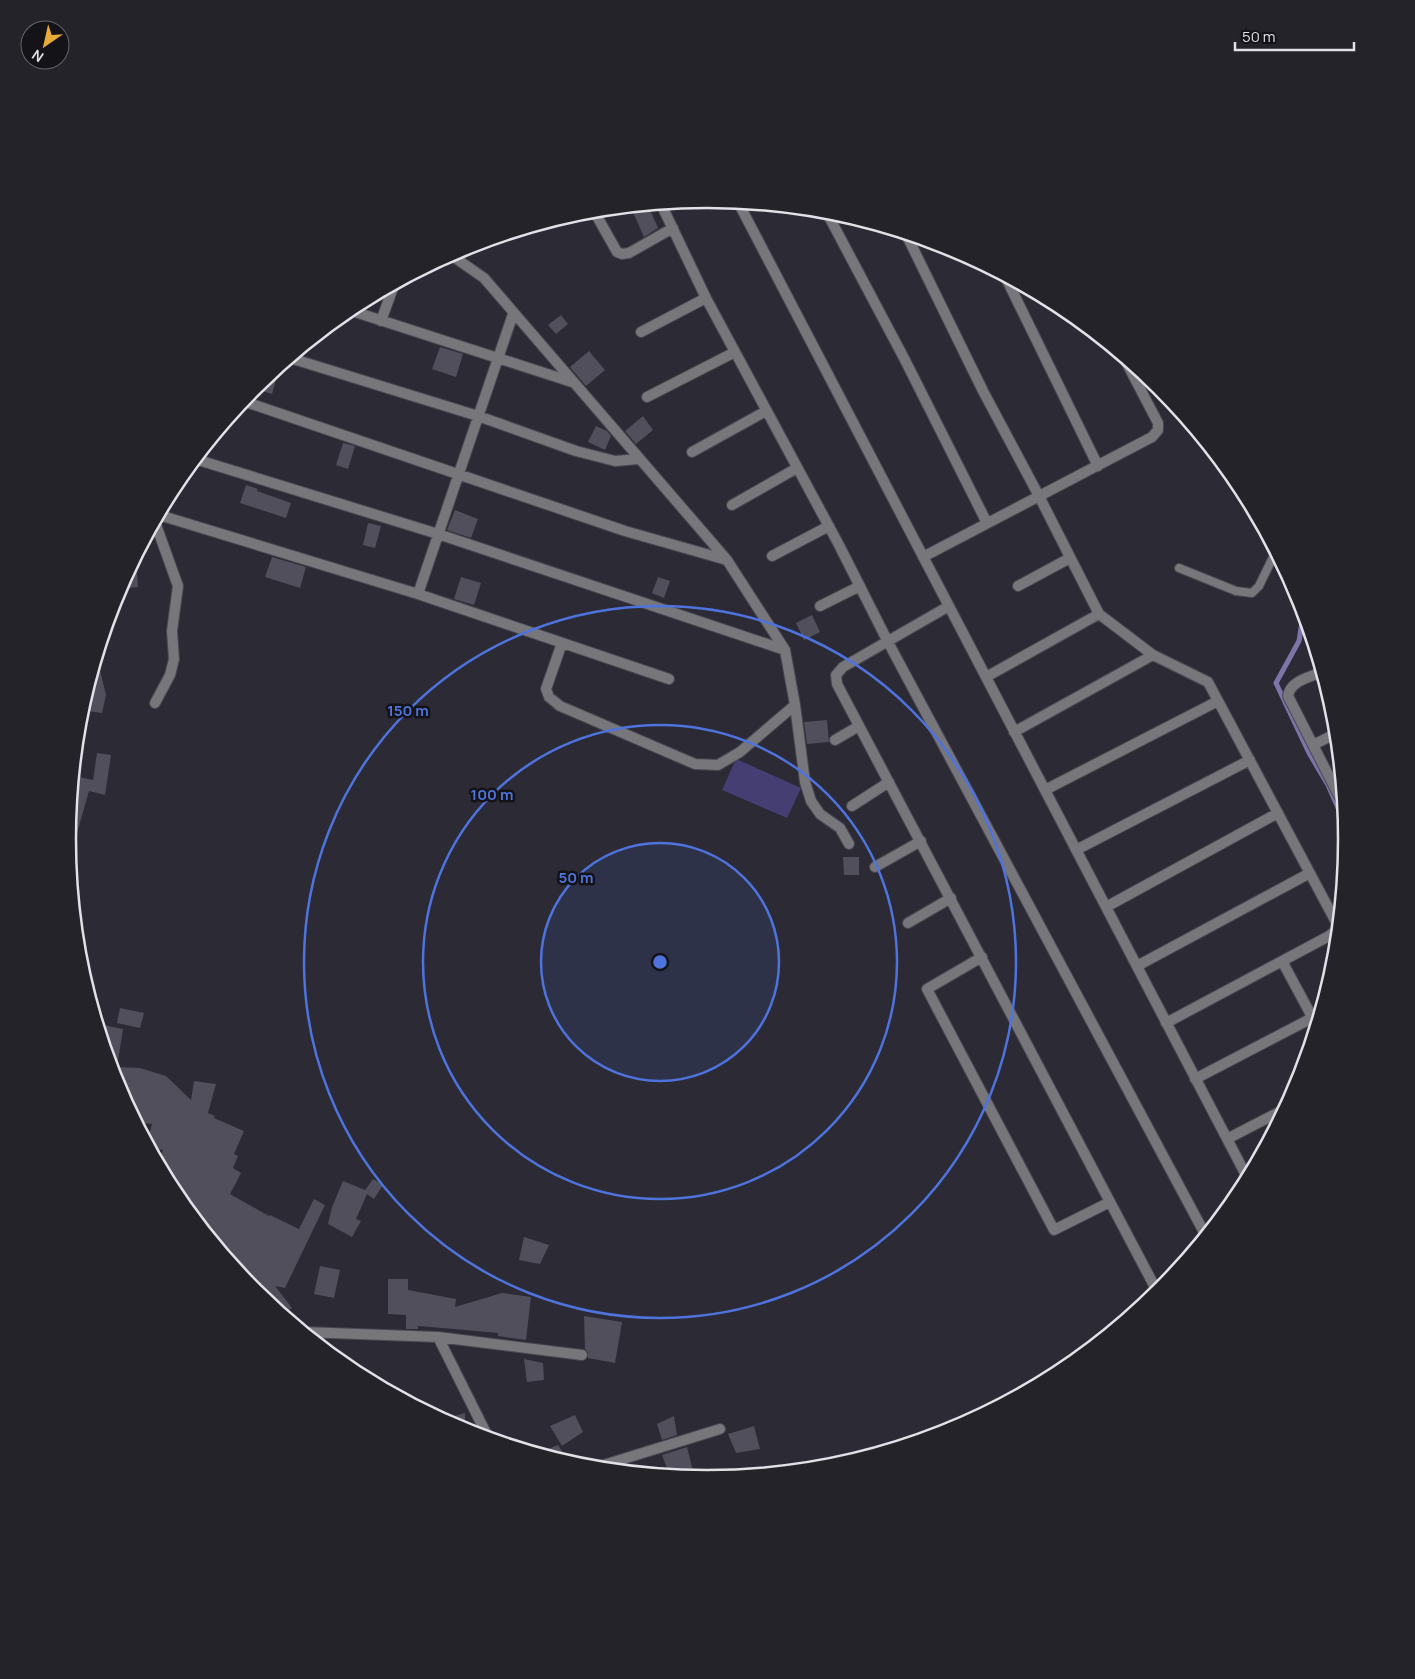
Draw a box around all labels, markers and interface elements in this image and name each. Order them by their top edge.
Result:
north arrow [20,20,70,70]
scale bar [1235,20,1354,52]
text: 50 m [1242,26,1276,47]
text: N [28,46,47,67]
text: 150 m [387,700,429,721]
text: 100 m [471,784,513,805]
text: 50 m [558,867,594,888]
centre of rings [651,953,669,971]

